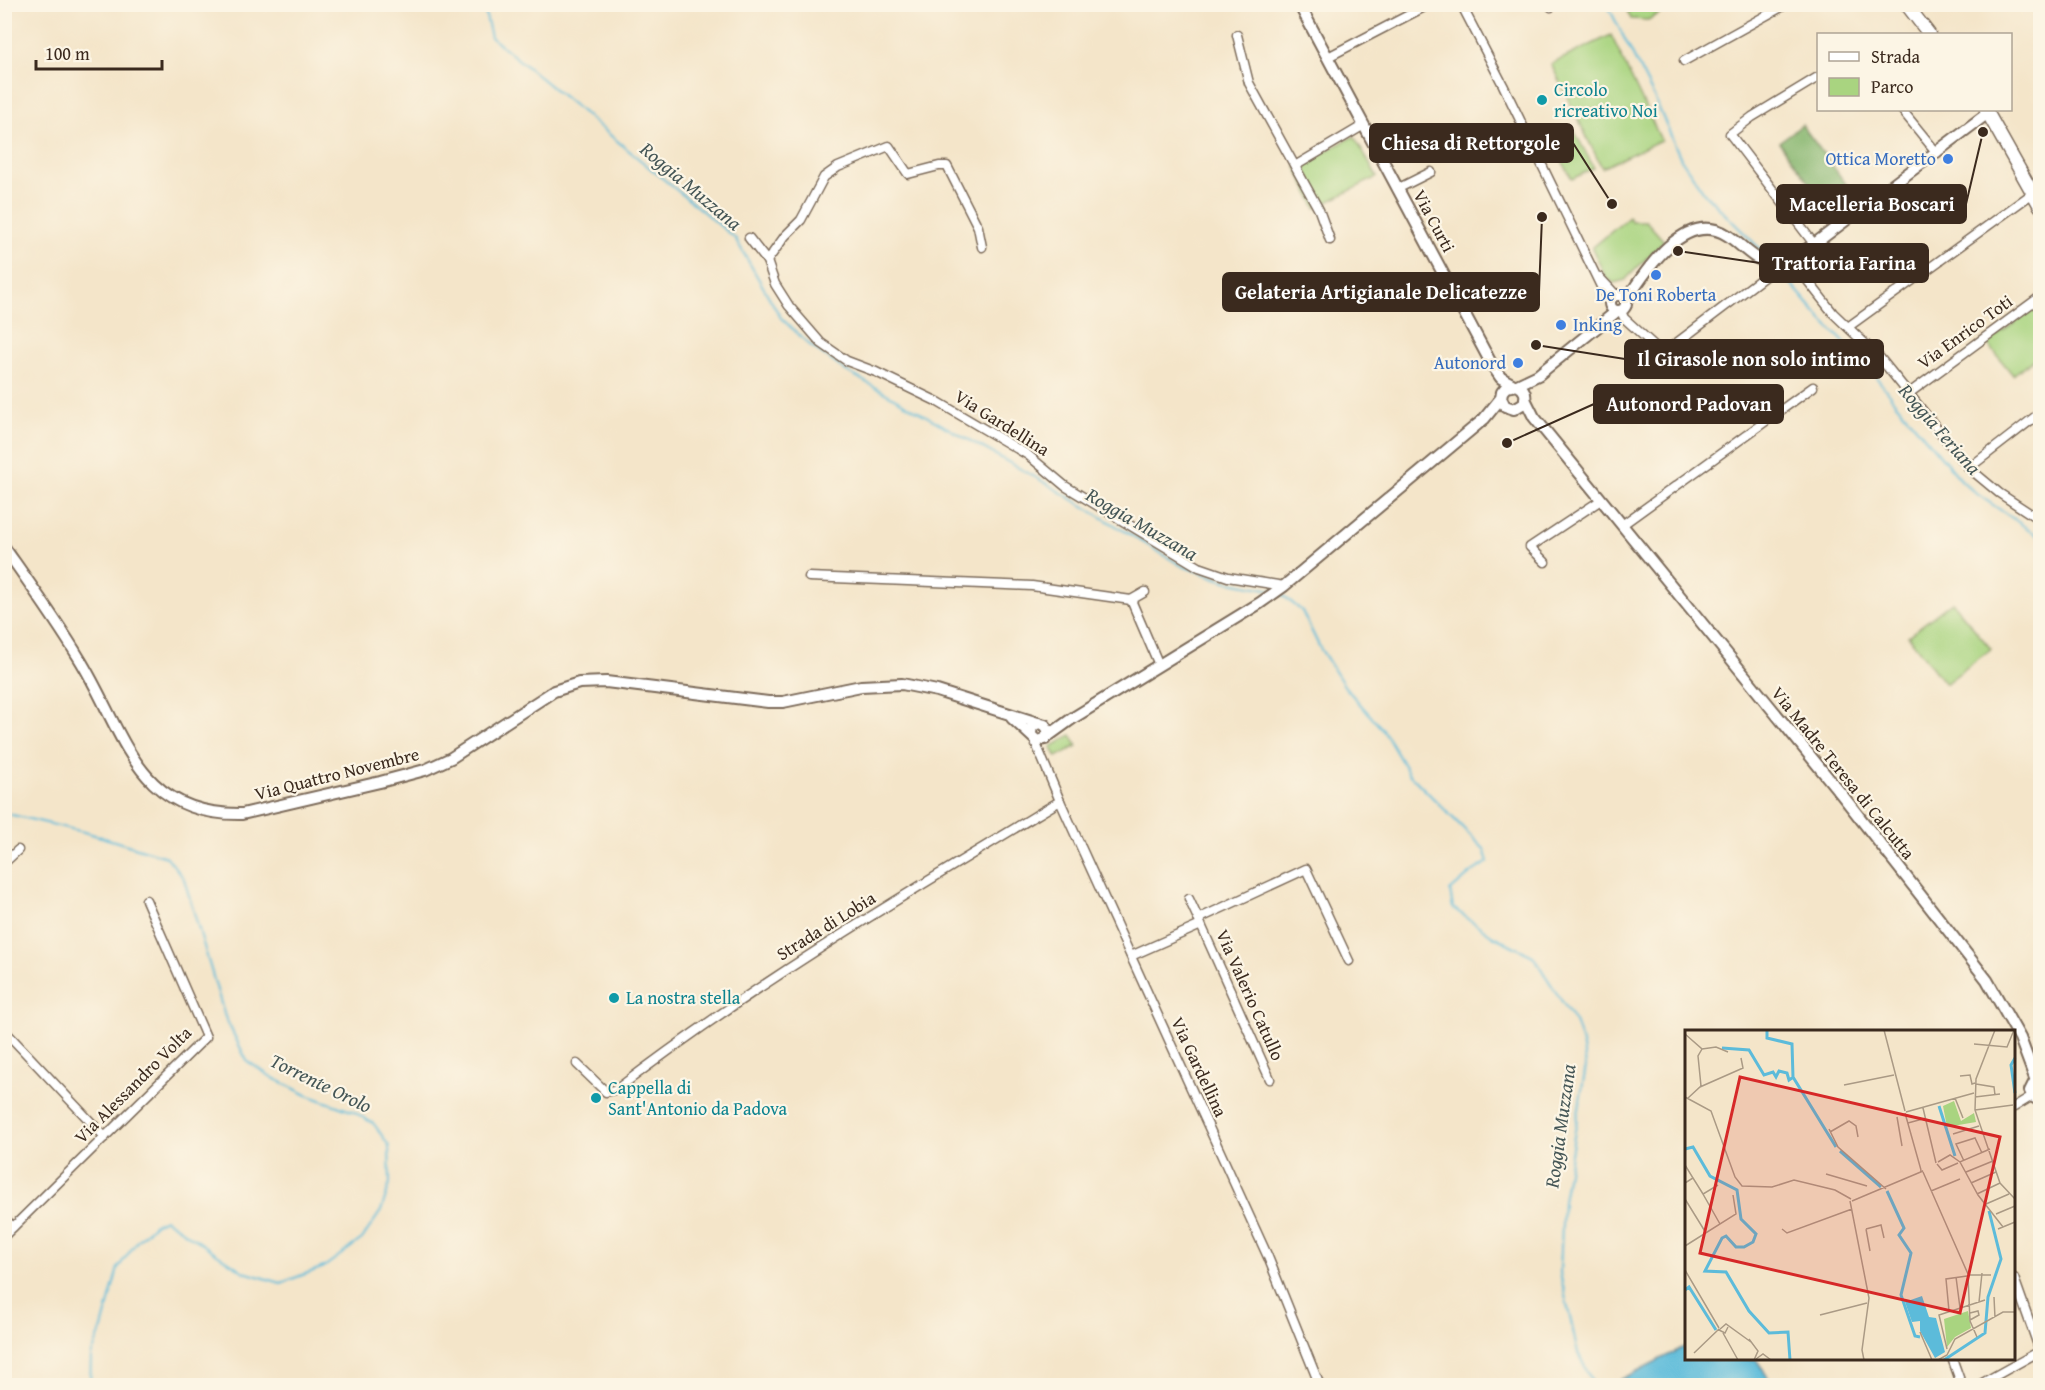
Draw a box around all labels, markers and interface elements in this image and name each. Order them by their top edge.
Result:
scale bar [36,33,162,71]
legend [1817,33,2012,111]
text: 100 m [45,40,90,67]
text: Strada [1871,43,1921,70]
text: Parco [1871,73,1914,100]
place label: Circolo ricreativo Noi [1554,76,1658,124]
marker: Circolo ricreativo Noi [1535,93,1549,107]
callout: Chiesa di Rettorgole [1370,124,1573,162]
text: Chiesa di Rettorgole [1382,128,1561,157]
water label: Roggia Muzzana [633,134,749,237]
place label: Ottica Moretto [1825,145,1936,172]
marker: Ottica Moretto [1941,152,1955,166]
street label: Via Curti [1407,185,1462,257]
callout: Macelleria Boscari [1777,185,1966,223]
text: Macelleria Boscari [1789,189,1955,218]
callout: Trattoria Farina [1760,244,1928,282]
text: Trattoria Farina [1772,248,1917,277]
marker: De Toni Roberta [1649,268,1663,282]
callout: Gelateria Artigianale Delicatezze [1223,273,1539,311]
text: Gelateria Artigianale Delicatezze [1235,277,1527,306]
place label: De Toni Roberta [1596,281,1717,308]
street label: Via Enrico Toti [1911,288,2018,375]
place label: Inking [1573,311,1622,338]
marker: Inking [1554,318,1568,332]
callout: Il Girasole non solo intimo [1625,340,1883,378]
text: Il Girasole non solo intimo [1637,344,1871,373]
place label: Autonord [1434,349,1506,376]
marker: Autonord [1511,356,1525,370]
water label: Roggia Feriana [1892,376,1989,481]
street label: Via Gardellina [950,383,1055,463]
callout: Autonord Padovan [1594,385,1783,423]
text: Autonord Padovan [1606,389,1772,418]
water label: Roggia Muzzana [1080,479,1204,568]
street label: Via Madre Teresa di Calcutta [1765,680,1922,865]
street label: Via Quattro Novembre [252,740,422,807]
street label: Strada di Lobia [771,884,881,967]
street label: Via Valerio Catullo [1209,925,1292,1065]
place label: La nostra stella [626,984,741,1011]
marker: La nostra stella [607,991,621,1005]
street label: Via Gardellina [1165,1012,1235,1122]
street label: Via Alessandro Volta [68,1019,198,1149]
inset map [1685,1030,2015,1360]
water label: Torrente Orolo [265,1045,377,1120]
water label: Roggia Muzzana [1536,1061,1583,1191]
place label: Cappella di Sant'Antonio da Padova [608,1074,788,1122]
marker: Cappella di Sant'Antonio da Padova [589,1091,603,1105]

